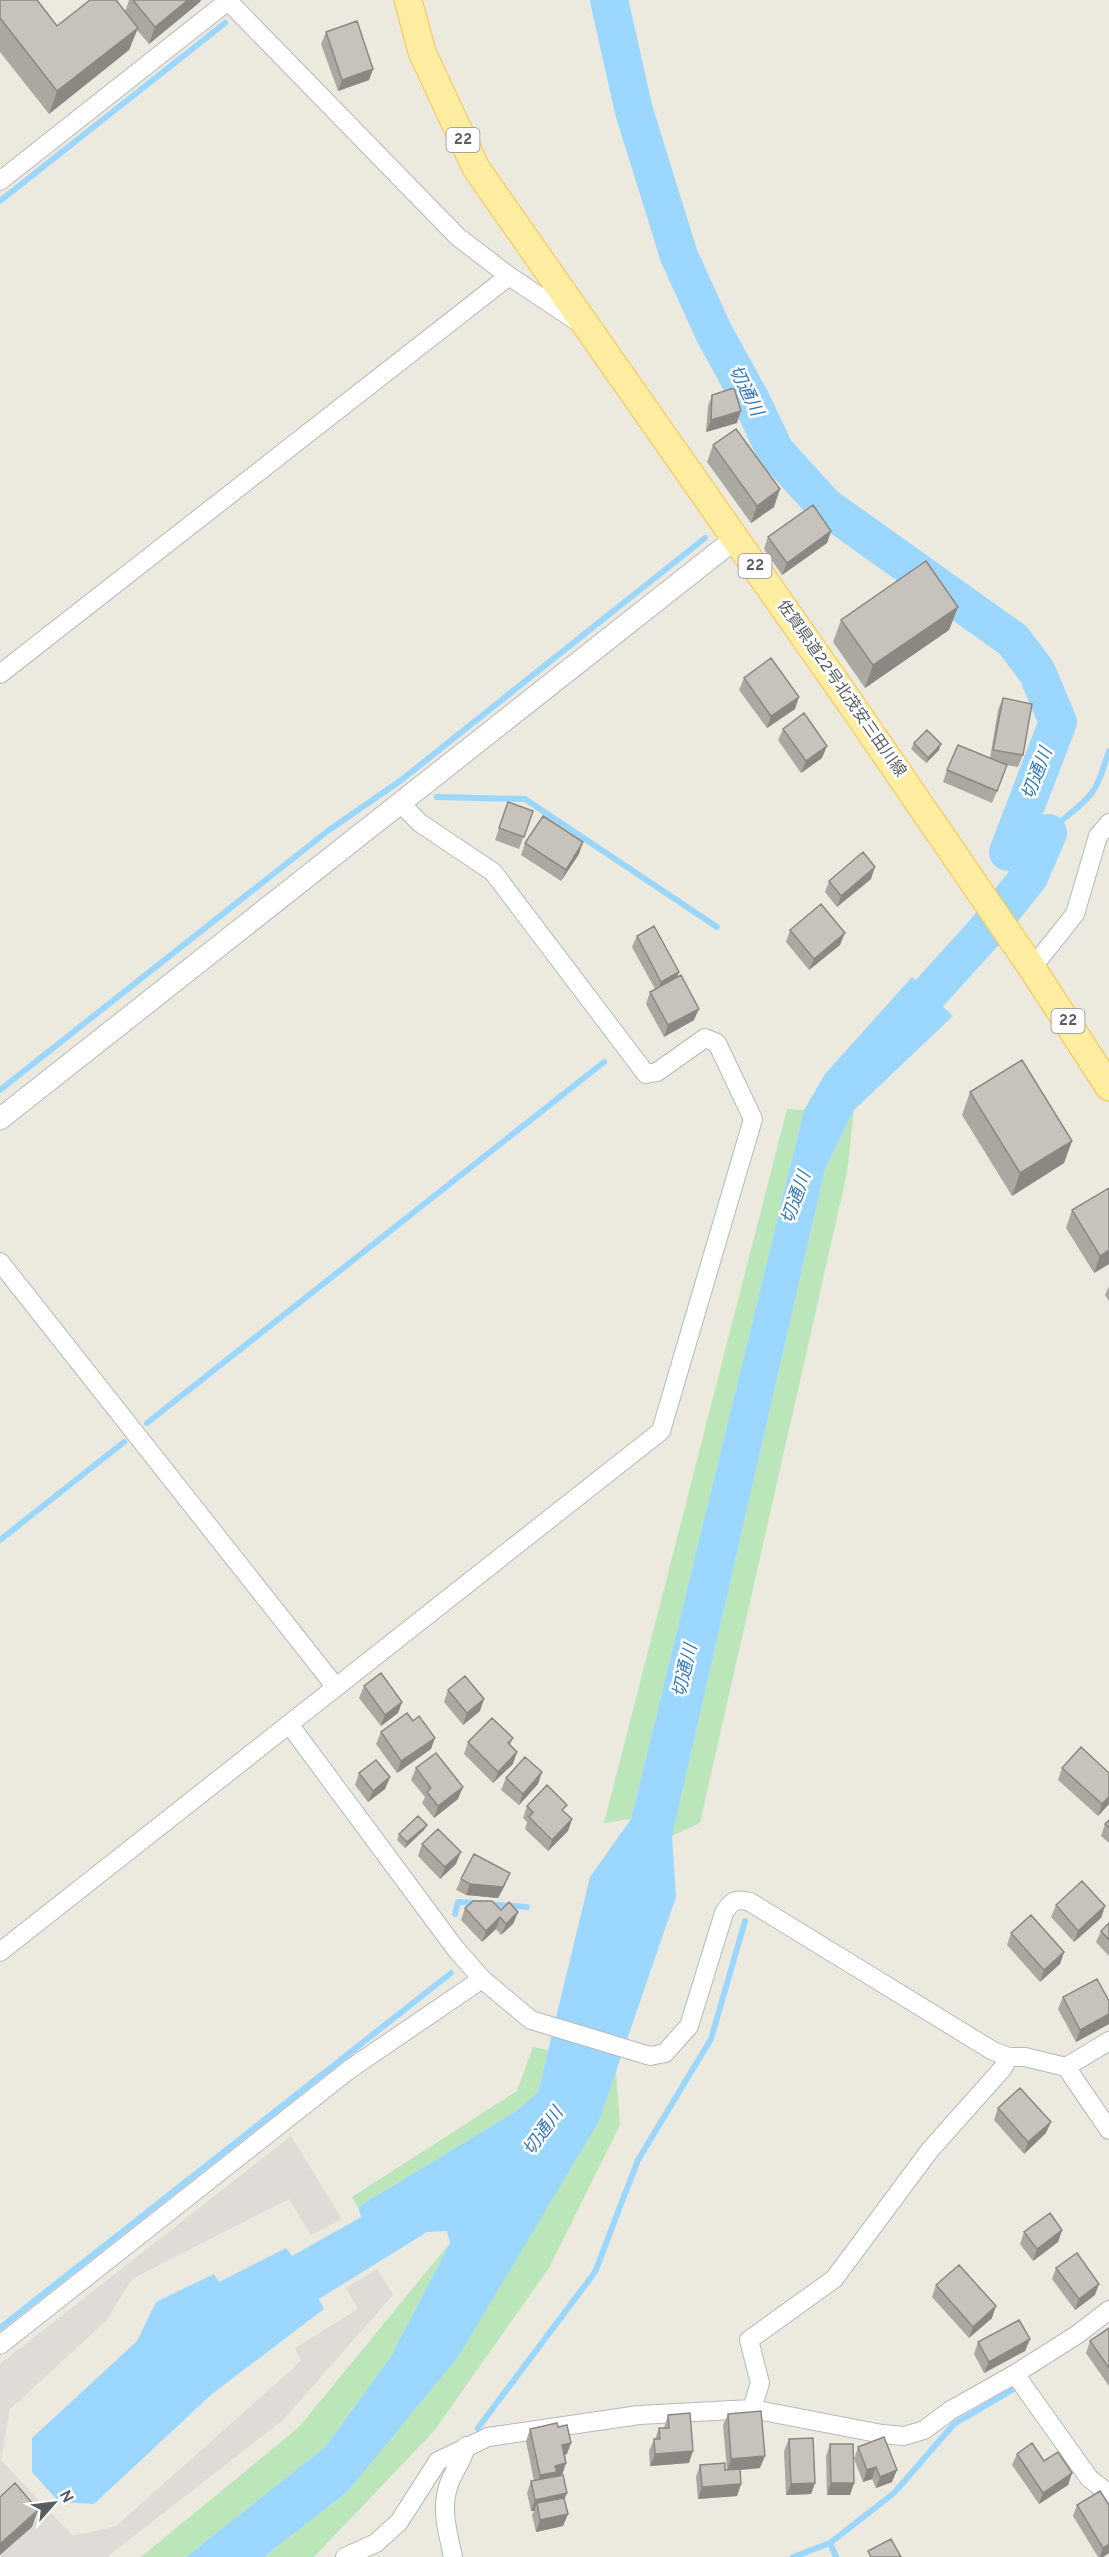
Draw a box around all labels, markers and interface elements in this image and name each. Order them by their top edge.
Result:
road number: 22 [446,128,480,152]
water label: 切通川 [723,362,768,422]
road number: 22 [738,554,771,578]
street label: 佐賀県道22号北茂安三田川線 [772,597,910,781]
water label: 切通川 [1018,743,1059,803]
road number: 22 [1052,1009,1084,1033]
water label: 切通川 [777,1167,818,1227]
water label: 切通川 [669,1640,704,1700]
water label: 切通川 [519,2102,570,2161]
north arrow [24,2473,84,2533]
text: N [54,2487,77,2507]

